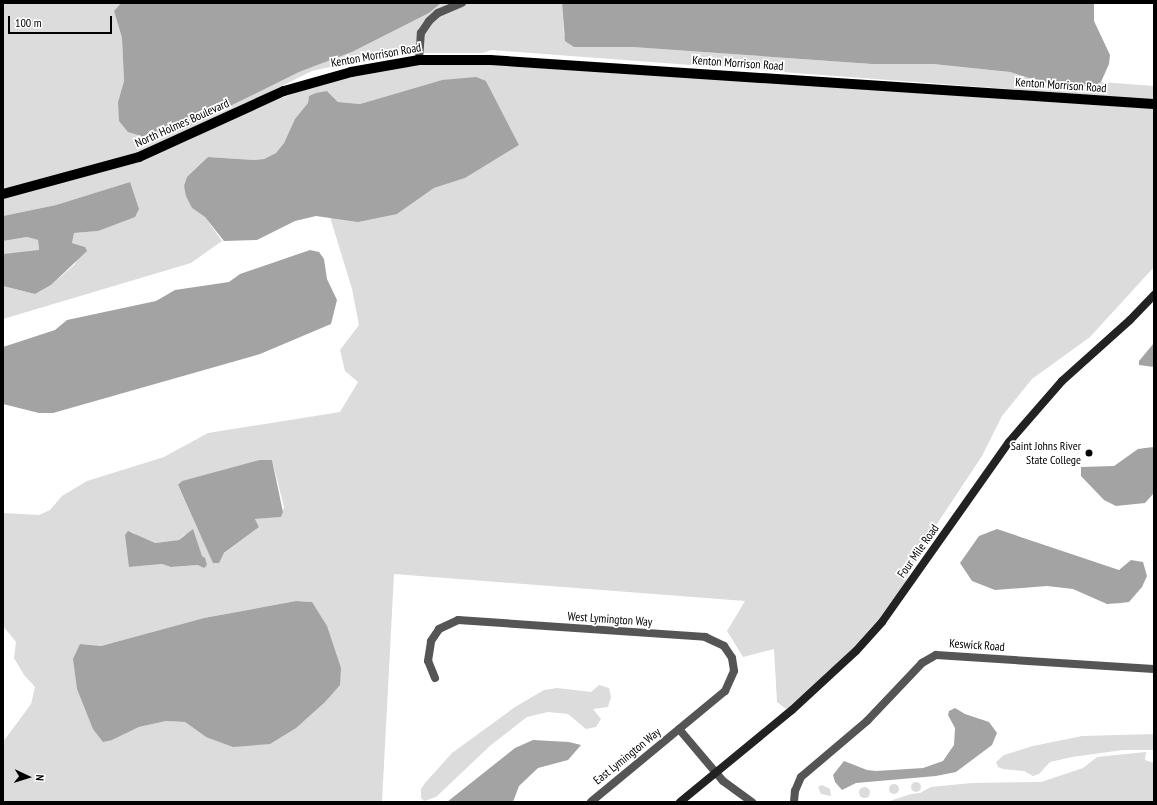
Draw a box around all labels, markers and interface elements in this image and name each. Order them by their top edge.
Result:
scale bar [10,8,114,34]
text: 100 m [15,15,42,30]
street label: Kenton Morrison Road [330,40,422,70]
street label: Kenton Morrison Road [692,53,784,73]
street label: Kenton Morrison Road [1015,75,1107,95]
street label: North Holmes Boulevard [133,96,231,150]
place label: Saint Johns River State College [1011,439,1081,467]
marker: Saint Johns River State College [1084,448,1094,458]
street label: Four Mile Road [894,521,942,581]
street label: West Lymington Way [567,609,653,629]
street label: Keswick Road [949,636,1005,654]
street label: East Lymington Way [590,724,664,788]
north arrow [8,757,48,797]
text: N [33,774,47,781]

